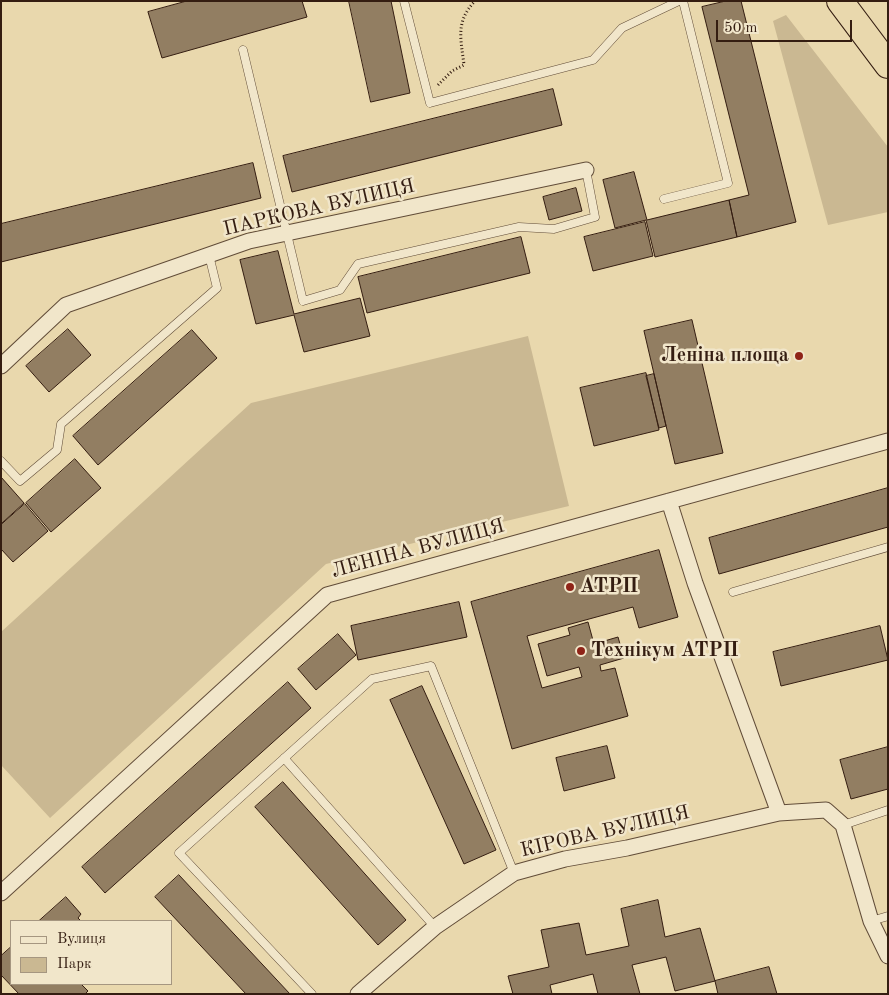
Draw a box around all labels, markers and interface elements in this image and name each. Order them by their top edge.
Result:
scale bar [719,10,855,42]
text: 50 m [724,21,758,36]
street label: ПАРКОВА ВУЛИЦЯ [221,174,417,242]
place label: Леніна площа [661,344,789,368]
marker: Леніна площа [793,350,805,362]
street label: ЛЕНІНА ВУЛИЦЯ [329,514,507,584]
place label: АТРП [580,575,638,599]
marker: АТРП [564,581,576,593]
place label: Технікум АТРП [591,639,739,663]
marker: Технікум АТРП [575,645,587,657]
street label: КІРОВА ВУЛИЦЯ [518,801,692,863]
legend [10,920,172,985]
text: Вулиця [57,932,106,947]
text: Парк [57,957,92,972]

